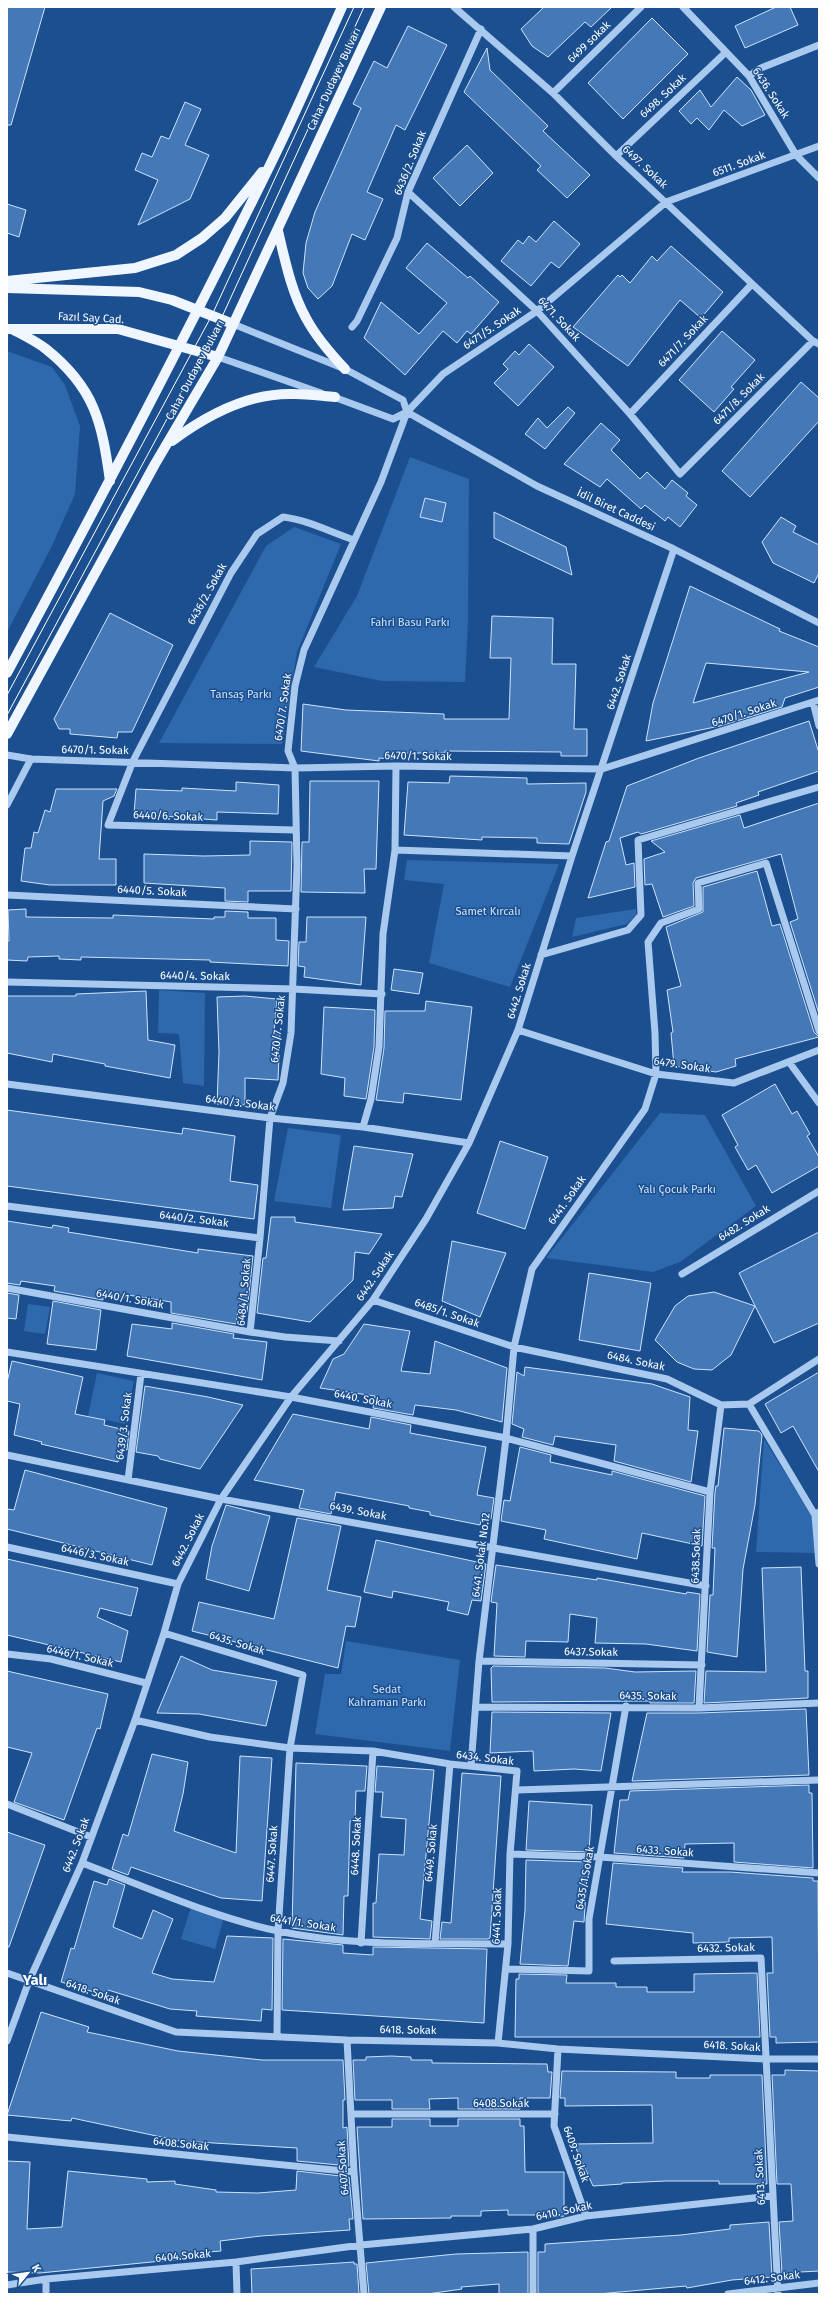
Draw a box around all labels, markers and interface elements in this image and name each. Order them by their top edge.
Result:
street label: 6499 sokak [565,18,613,66]
street label: Cahar Dudayev Bulvarı [304,26,364,132]
street label: 6436. Sokak [750,65,792,121]
street label: 6498. Sokak [637,71,689,121]
street label: 6436/2. Sokak [391,129,429,197]
street label: 6497. Sokak [620,143,671,191]
street label: 6511. Sokak [711,148,767,180]
street label: 6471. Sokak [535,294,583,344]
street label: 6471/5. Sokak [461,304,524,352]
street label: Fazıl Say Cad. [58,310,125,326]
street label: 6471/7. Sokak [656,312,711,370]
street label: Cahar Dudayev Bulvarı [163,318,227,422]
street label: 6471/8. Sokak [711,370,768,427]
street label: İdil Biret Caddesi [575,485,658,534]
street label: 6436/2. Sokak [185,561,229,627]
park label: Fahri Basu Parkı [370,616,450,629]
street label: 6442. Sokak [604,652,634,712]
street label: 6470/7. Sokak [272,672,294,742]
park label: Tansaş Parkı [210,688,272,701]
street label: 6470/1. Sokak [710,696,778,730]
street label: 6470/1. Sokak [61,743,129,757]
street label: 6470/1. Sokak [384,749,452,763]
street label: 6440/6. Sokak [133,808,204,824]
street label: 6440/5. Sokak [117,883,188,899]
park label: Samet Kırcalı [455,905,521,918]
street label: 6442. Sokak [504,961,534,1021]
street label: 6440/4. Sokak [160,969,230,983]
street label: 6470/7. Sokak [268,994,288,1064]
street label: 6479. Sokak [653,1055,711,1075]
street label: 6440/3. Sokak [205,1092,276,1114]
street label: 6441. Sokak [545,1173,589,1227]
park label: Yalı Çocuk Parkı [638,1183,716,1196]
street label: 6482. Sokak [716,1202,772,1244]
street label: 6440/2. Sokak [159,1208,230,1230]
street label: 6442. Sokak [353,1248,397,1304]
street label: 6484/1. Sokak [235,1257,253,1327]
street label: 6440/1. Sokak [95,1287,165,1311]
street label: 6485/1. Sokak [413,1296,482,1330]
street label: 6484. Sokak [606,1349,666,1374]
street label: 6440. Sokak [333,1387,393,1411]
street label: 6439/3. Sokak [113,1391,135,1461]
street label: 6439. Sokak [328,1499,388,1523]
street label: 6442. Sokak [169,1511,207,1569]
street label: 6441. Sokak No.12 [469,1512,493,1598]
street label: 6438.Sokak [689,1528,703,1584]
street label: 6446/3. Sokak [60,1541,131,1569]
street label: 6435. Sokak [208,1628,267,1658]
street label: 6446/1. Sokak [45,1642,115,1670]
street label: 6437.Sokak [564,1645,618,1659]
park label: Sedat Kahraman Parkı [348,1683,426,1709]
street label: 6435. Sokak [619,1689,677,1703]
street label: 6434. Sokak [455,1748,515,1768]
street label: 6442. Sokak [60,1815,93,1874]
street label: 6448. Sokak [348,1816,364,1876]
street label: 6449. Sokak [422,1823,440,1883]
street label: 6447. Sokak [264,1825,281,1883]
street label: 6433. Sokak [636,1843,695,1860]
street label: 6435/1.Sokak [573,1845,597,1911]
street label: 6441. Sokak [490,1887,504,1945]
street label: 6441/1. Sokak [269,1911,337,1935]
street label: 6432. Sokak [697,1941,755,1955]
district label: Yalı [22,1971,47,1989]
street label: 6418. Sokak [64,1977,122,2008]
street label: 6418. Sokak [379,2023,437,2037]
street label: 6418. Sokak [703,2038,761,2054]
street label: 6408.Sokak [473,2097,529,2110]
street label: 6409. Sokak [560,2124,592,2184]
street label: 6408.Sokak [152,2135,210,2153]
street label: 6407.Sokak [335,2140,351,2196]
street label: 6413. Sokak [752,2148,768,2205]
street label: 6410. Sokak [535,2199,594,2223]
street label: 6404.Sokak [155,2247,212,2265]
north arrow [8,2253,48,2293]
text: K [29,2262,44,2275]
street label: 6412. Sokak [743,2268,801,2288]

